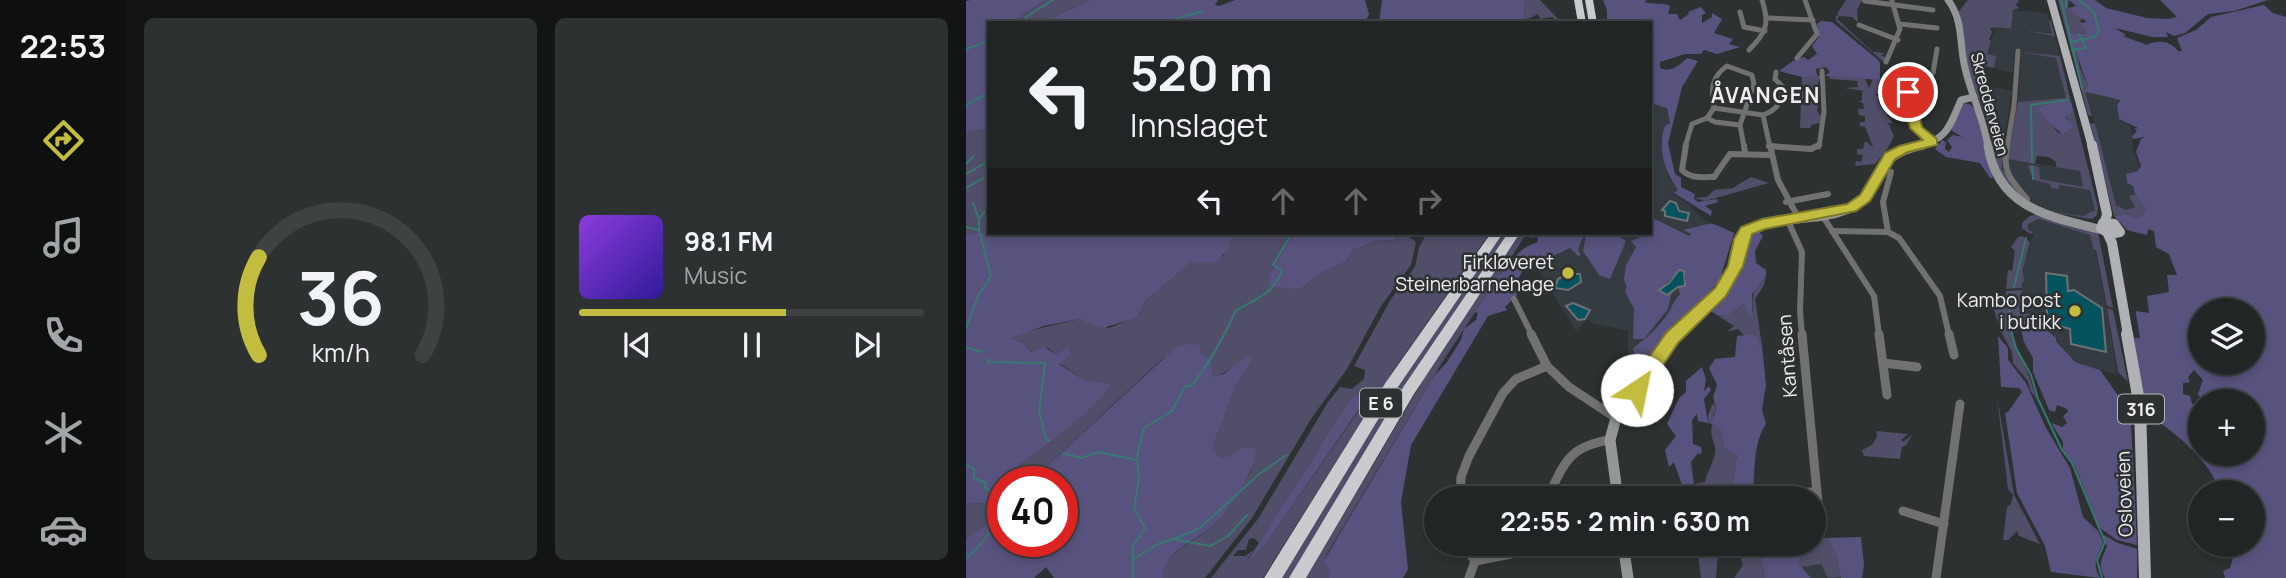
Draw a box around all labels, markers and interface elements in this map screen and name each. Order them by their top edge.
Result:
text: 22:53 [20,24,106,68]
text: 520 m [1130,39,1273,106]
icon: left [1015,49,1106,140]
street label: Skredderveien [1966,50,2014,158]
pin [1878,62,1938,122]
icon: arrive [1889,73,1927,111]
district label: ÅVANGEN [1711,80,1821,109]
text: Innslaget [1130,103,1268,147]
icon: directions [39,116,88,165]
icon: left [1191,182,1229,220]
icon: ahead [1264,182,1302,220]
icon: ahead [1337,182,1375,220]
icon: right [1410,182,1448,220]
icon: music [39,213,88,262]
text: 98.1 FM [684,223,773,259]
text: 36 [297,247,384,347]
place label: Firkløveret Steinerbarnehage [1395,249,1554,297]
text: Music [684,259,747,291]
marker: Firkløveret Steinerbarnehage [1560,265,1576,281]
place label: Kambo post i butikk [1957,287,2062,335]
map controls [2188,298,2265,557]
button: layers [2188,298,2265,375]
marker: Kambo post i butikk [2067,303,2083,319]
icon: phone [39,311,88,360]
street label: Kantåsen [1771,314,1803,398]
icon: previous [618,326,656,364]
icon: pause [733,326,771,364]
icon: next [848,326,886,364]
text: km/h [311,335,370,370]
position arrow [1600,353,1674,427]
road number: E 6 [1360,388,1402,418]
button: + [2188,389,2265,466]
road number: 316 [2118,394,2164,424]
icon: climate [39,408,88,457]
street label: Osloveien [2110,451,2138,537]
speed limit sign: 40 [987,466,1078,557]
button: − [2188,480,2265,557]
text: 22:55 · 2 min · 630 m [1500,503,1750,539]
icon: car [39,505,88,554]

